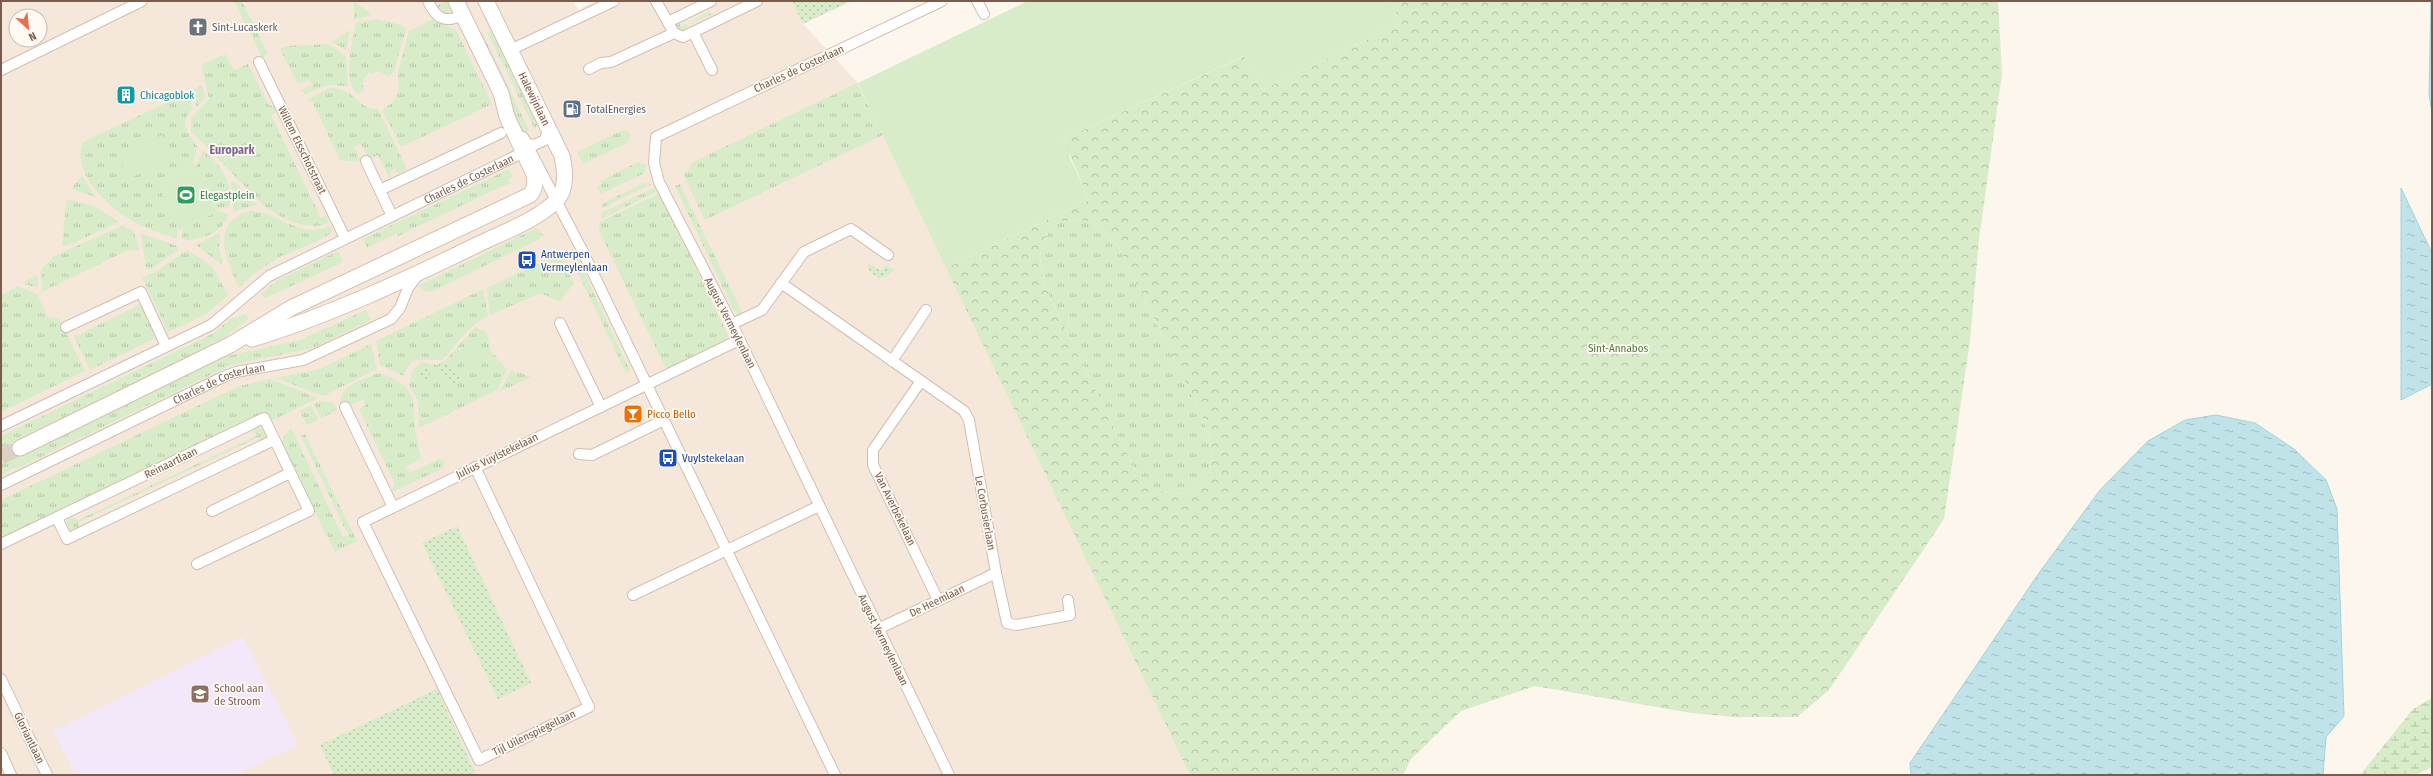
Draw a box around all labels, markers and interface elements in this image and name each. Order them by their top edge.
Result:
north arrow [8,8,48,48]
church icon: Sint-Lucaskerk [187,16,209,38]
place label: Sint-Lucaskerk [212,21,279,34]
text: N [26,29,38,44]
street label: Charles de Costerlaan [752,42,846,96]
street label: Halewijnlaan [515,70,553,128]
building icon: Chicagoblok [115,84,137,106]
place label: Chicagoblok [140,89,195,102]
fuel station icon: TotalEnergies [561,98,583,120]
place label: TotalEnergies [586,103,646,116]
street label: Willem Elsschotstraat [275,104,329,197]
district label: Europark [209,143,255,157]
street label: Charles de Costerlaan [422,152,516,206]
sports icon: Elegastplein [175,184,197,206]
place label: Elegastplein [200,189,255,202]
place label: Antwerpen Vermeylenlaan [541,248,608,274]
bus stop icon: Antwerpen Vermeylenlaan [516,249,538,271]
street label: August Vermeylenlaan [701,275,759,371]
park label: Sint-Annabos [1588,342,1648,355]
street label: Charles de Costerlaan [171,360,266,407]
bar icon: Picco Bello [622,403,644,425]
place label: Picco Bello [647,408,696,421]
street label: Julius Vuylstekelaan [454,430,540,482]
street label: Reinaartlaan [142,445,200,481]
bus stop icon: Vuylstekelaan [657,447,679,469]
place label: Vuylstekelaan [682,452,744,465]
street label: Van Averbekelaan [872,470,918,548]
street label: Le Corbusierlaan [972,475,998,551]
street label: De Heemlaan [907,582,967,620]
street label: August Vermeylenlaan [855,592,911,688]
place label: School aan de Stroom [214,682,264,708]
school or university icon: School aan de Stroom [189,683,211,705]
street label: Tijl Uilenspiegellaan [490,707,578,759]
street label: Gloriantlaan [11,710,47,766]

